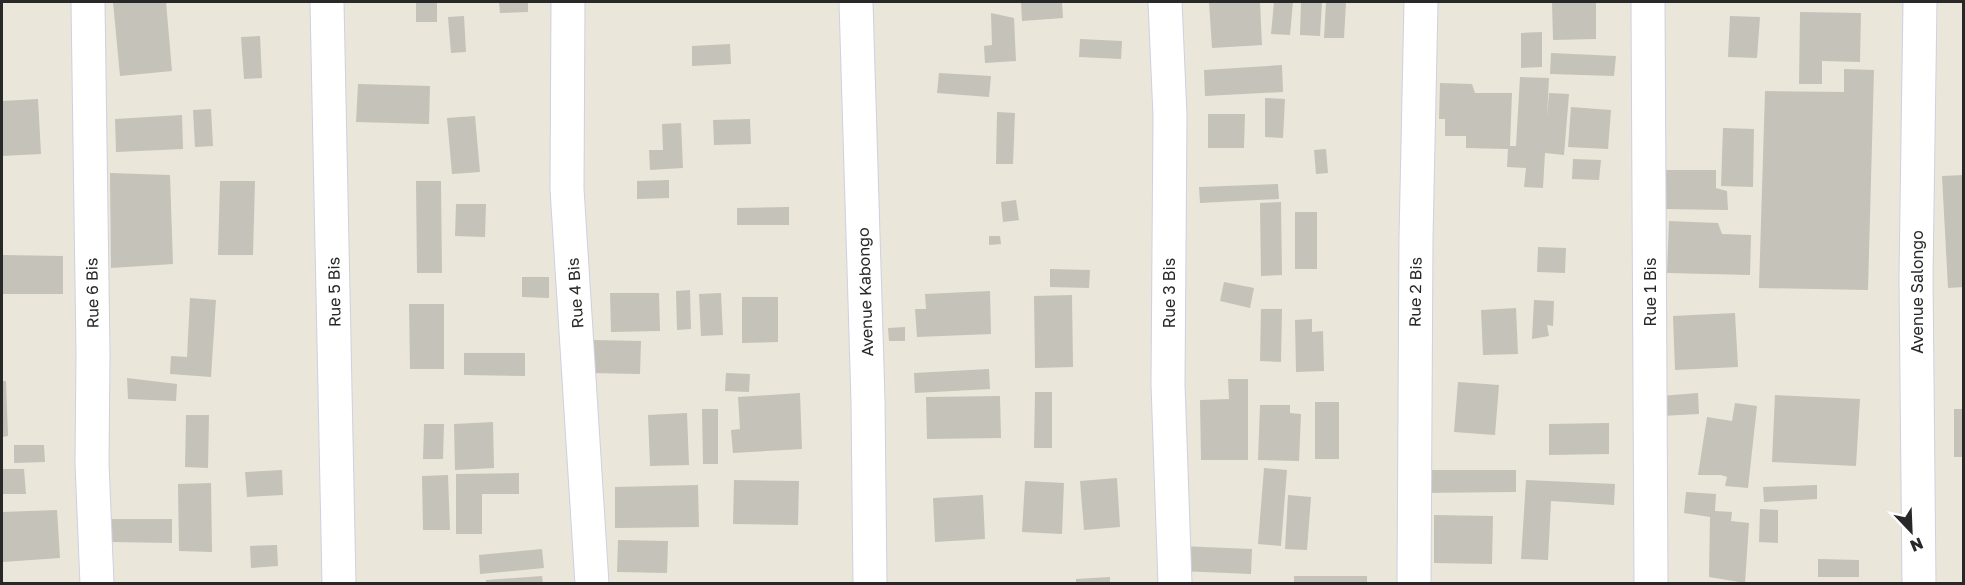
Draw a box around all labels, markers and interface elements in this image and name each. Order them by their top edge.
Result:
street label: Avenue Kabongo [853,227,877,357]
street label: Avenue Salongo [1907,230,1927,354]
street label: Rue 6 Bis [81,257,103,329]
street label: Rue 5 Bis [323,257,345,327]
street label: Rue 4 Bis [563,257,587,329]
street label: Rue 2 Bis [1404,257,1426,327]
street label: Rue 3 Bis [1159,258,1179,328]
street label: Rue 1 Bis [1640,258,1660,326]
north arrow [1881,501,1941,561]
text: N [1907,533,1926,556]

